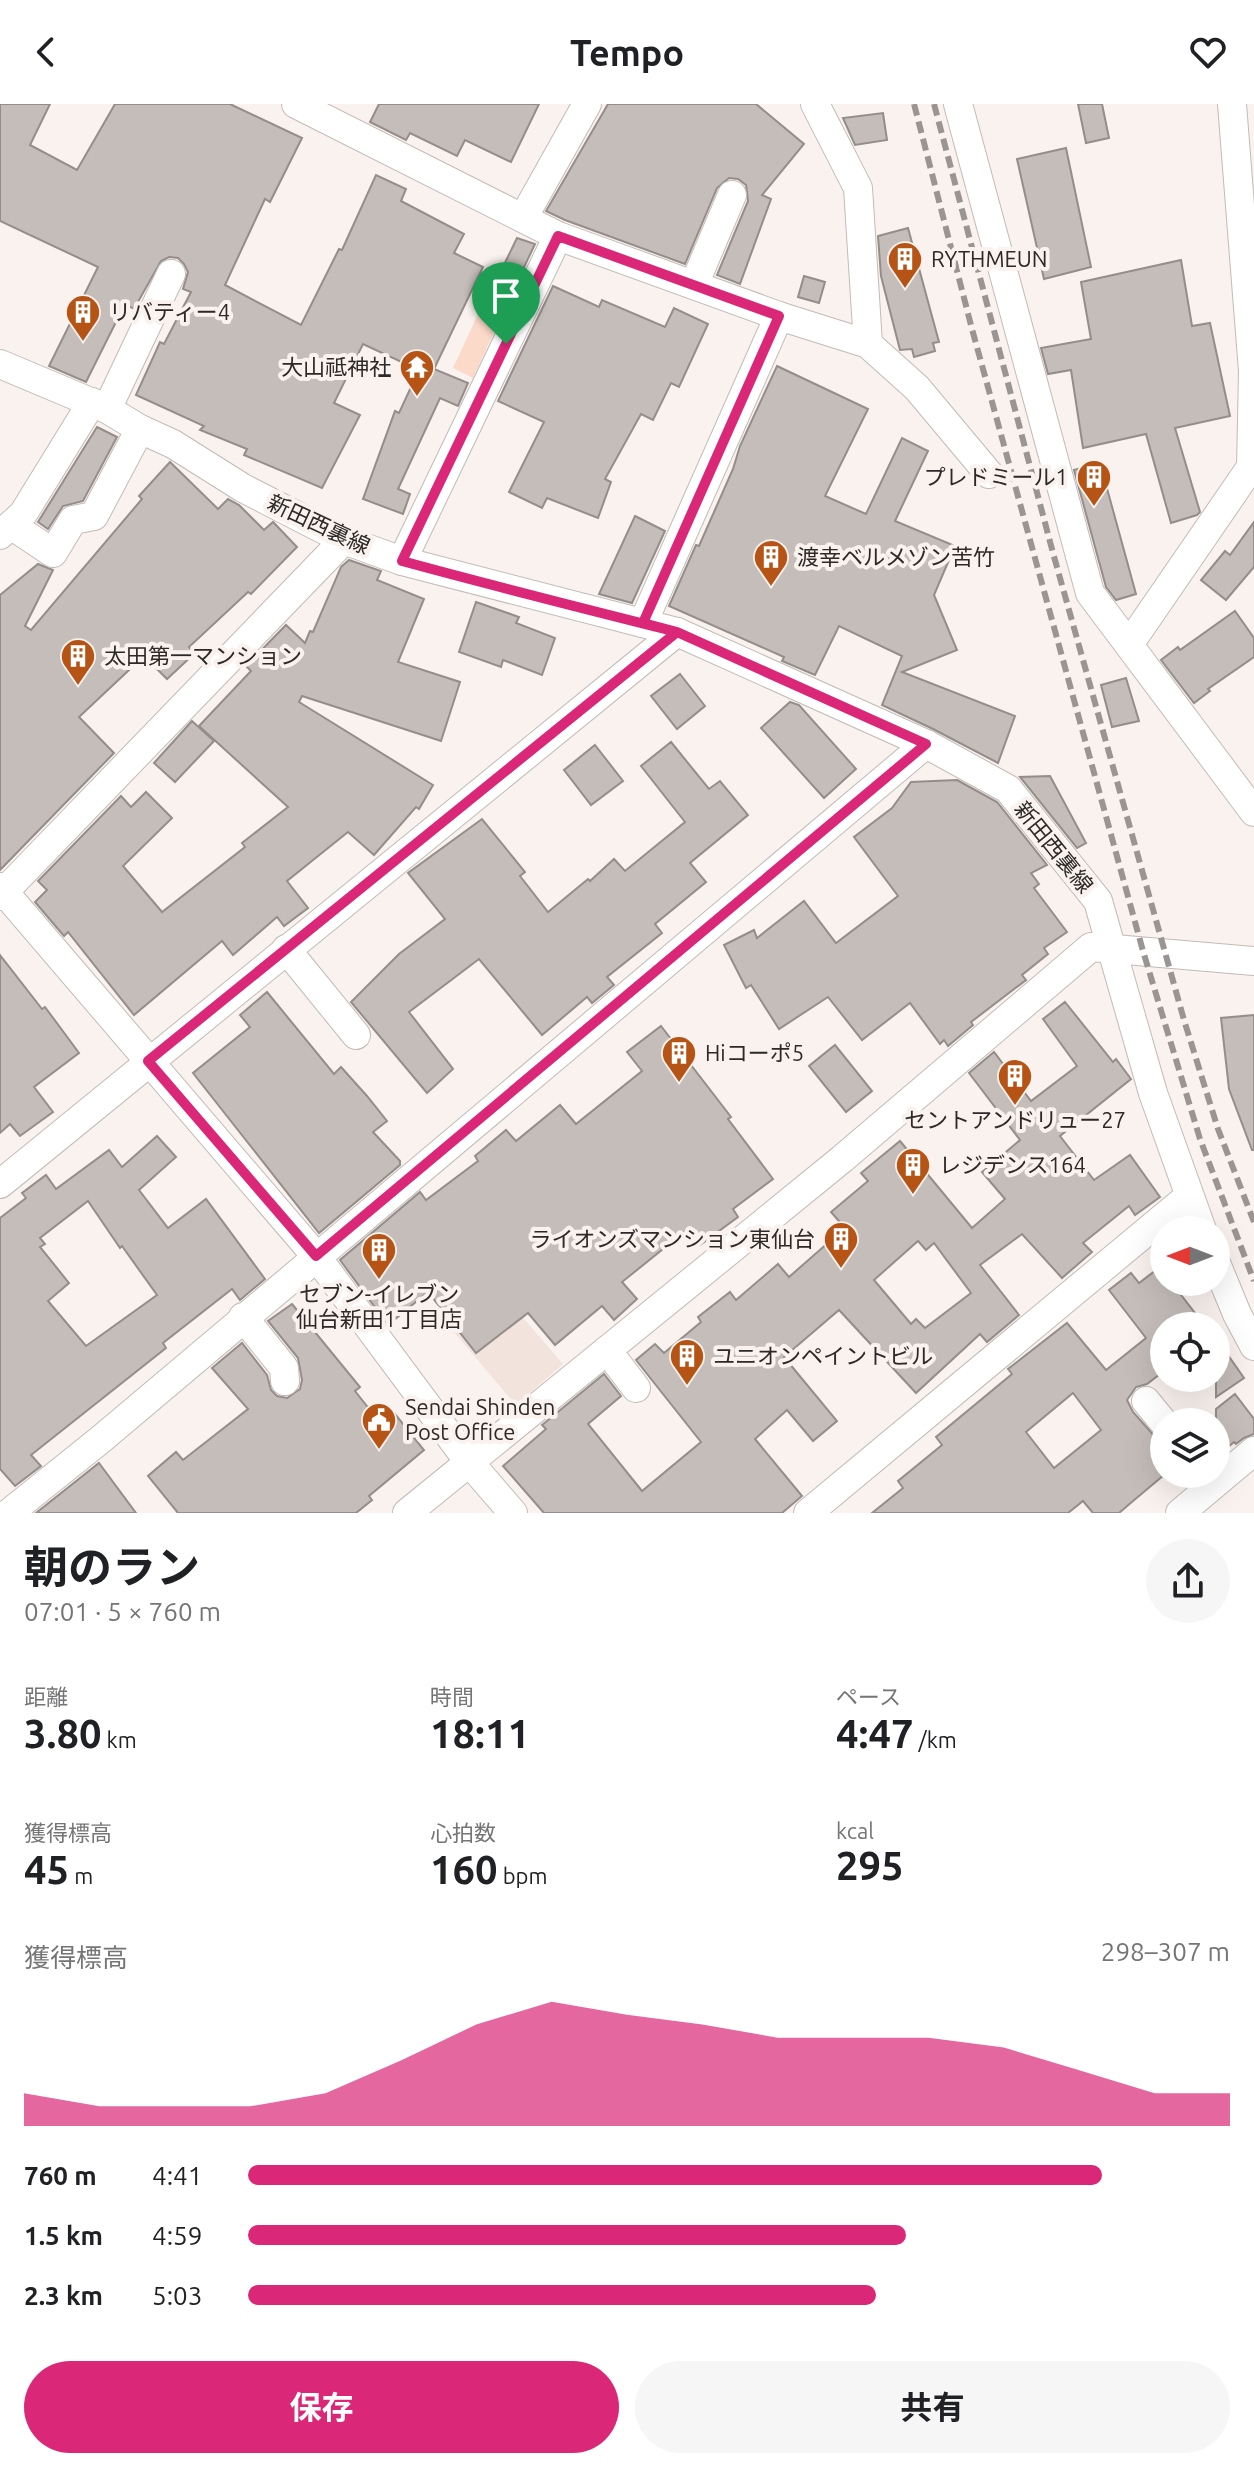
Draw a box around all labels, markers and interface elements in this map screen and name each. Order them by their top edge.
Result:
icon: back [24,30,68,74]
icon: heart [1186,30,1230,74]
text: Tempo [570,32,684,73]
building icon: RYTHMEUN [886,240,924,290]
place label: RYTHMEUN [931,246,1047,271]
pin [472,262,540,344]
icon: arrive [484,274,528,318]
building icon: リバティー4 [64,293,102,343]
place label: リバティー4 [109,299,230,324]
temple icon: 大山祗神社 [398,348,436,398]
place label: 大山祗神社 [281,354,391,379]
building icon: プレドミール1 [1075,458,1113,508]
place label: プレドミール1 [924,464,1068,489]
street label: 新田西裏線 [264,489,374,558]
building icon: 渡幸ベルメゾン苦竹 [752,538,790,588]
place label: 渡幸ベルメゾン苦竹 [797,544,995,569]
building icon: 太田第一マンション [59,637,97,687]
place label: 太田第一マンション [104,643,302,668]
street label: 新田西裏線 [1010,796,1099,897]
building icon: Hiコーポ5 [660,1034,698,1084]
place label: Hiコーポ5 [705,1040,804,1065]
building icon: セントアンドリュー27 [996,1057,1034,1107]
place label: セントアンドリュー27 [904,1107,1126,1132]
building icon: レジデンス164 [894,1146,932,1196]
place label: レジデンス164 [939,1152,1086,1177]
north arrow [1150,1216,1230,1296]
map controls [1150,1216,1230,1488]
building icon: ライオンズマンション東仙台 [822,1220,860,1270]
place label: ライオンズマンション東仙台 [529,1226,815,1251]
building icon: セブン-イレブン 仙台新田1丁目店 [360,1231,398,1281]
place label: セブン-イレブン 仙台新田1丁目店 [296,1281,462,1331]
button: locate [1150,1312,1230,1392]
building icon: ユニオンペイントビル [668,1337,706,1387]
place label: ユニオンペイントビル [713,1343,933,1368]
place label: Sendai Shinden Post Office [405,1394,555,1444]
public building icon: Sendai Shinden Post Office [360,1401,398,1451]
button: layers [1150,1408,1230,1488]
button: share [1146,1539,1230,1623]
text: 朝のラン [24,1542,200,1591]
text: 07:01 · 5 × 760 m [24,1597,221,1626]
text: 距離 [24,1684,68,1709]
text: 時間 [430,1684,474,1709]
text: ペース [836,1684,901,1709]
text: 3.80 [24,1711,102,1756]
text: 18:11 [430,1711,530,1756]
text: 4:47 [836,1711,914,1756]
text: km [102,1727,137,1752]
text: /km [914,1727,957,1752]
text: kcal [836,1818,874,1843]
text: 獲得標高 [24,1820,112,1845]
text: 心拍数 [430,1820,496,1845]
text: 295 [836,1843,904,1888]
text: 45 [24,1847,69,1892]
text: 160 [430,1847,498,1892]
text: m [69,1863,93,1888]
text: bpm [498,1863,547,1888]
text: 298–307 m [1101,1937,1230,1966]
text: 獲得標高 [24,1943,128,1972]
text: 760 m [24,2161,97,2190]
text: 4:41 [152,2161,202,2190]
text: 1.5 km [24,2221,103,2250]
text: 4:59 [152,2221,202,2250]
text: 2.3 km [24,2281,103,2310]
text: 5:03 [152,2281,202,2310]
button: 保存 [24,2361,619,2453]
button: 共有 [635,2361,1230,2453]

